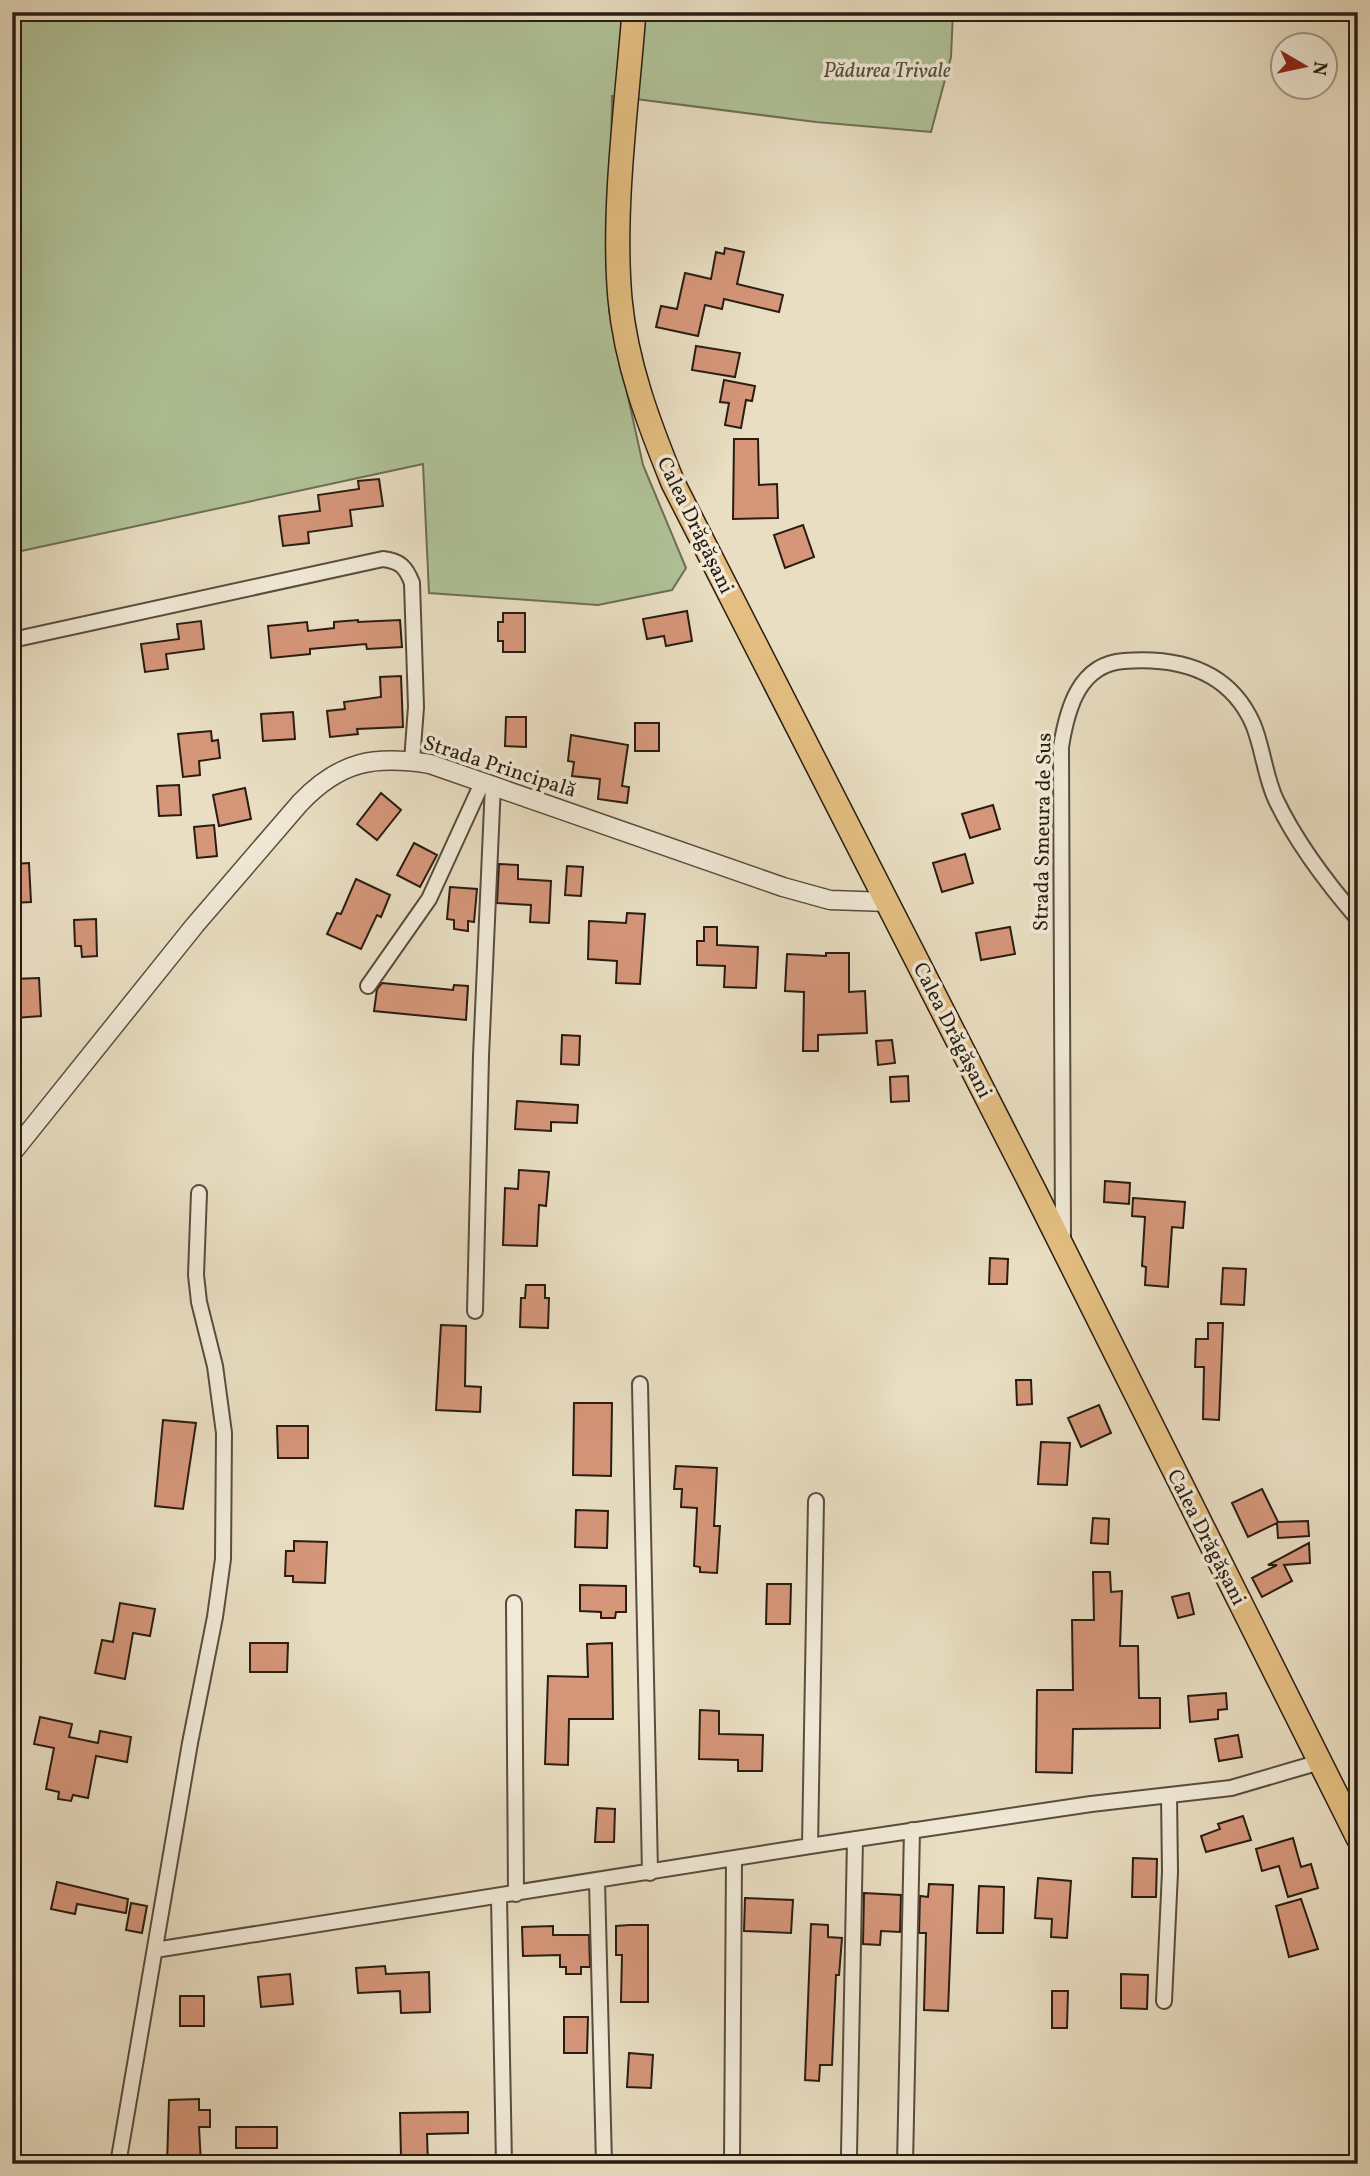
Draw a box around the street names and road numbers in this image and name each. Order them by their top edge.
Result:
street label: Calea Drăgășani [649,452,740,599]
street label: Strada Principală [419,729,580,806]
street label: Strada Smeura de Sus [1027,732,1060,932]
street label: Calea Drăgășani [905,958,998,1104]
street label: Calea Drăgășani [1159,1465,1252,1611]

